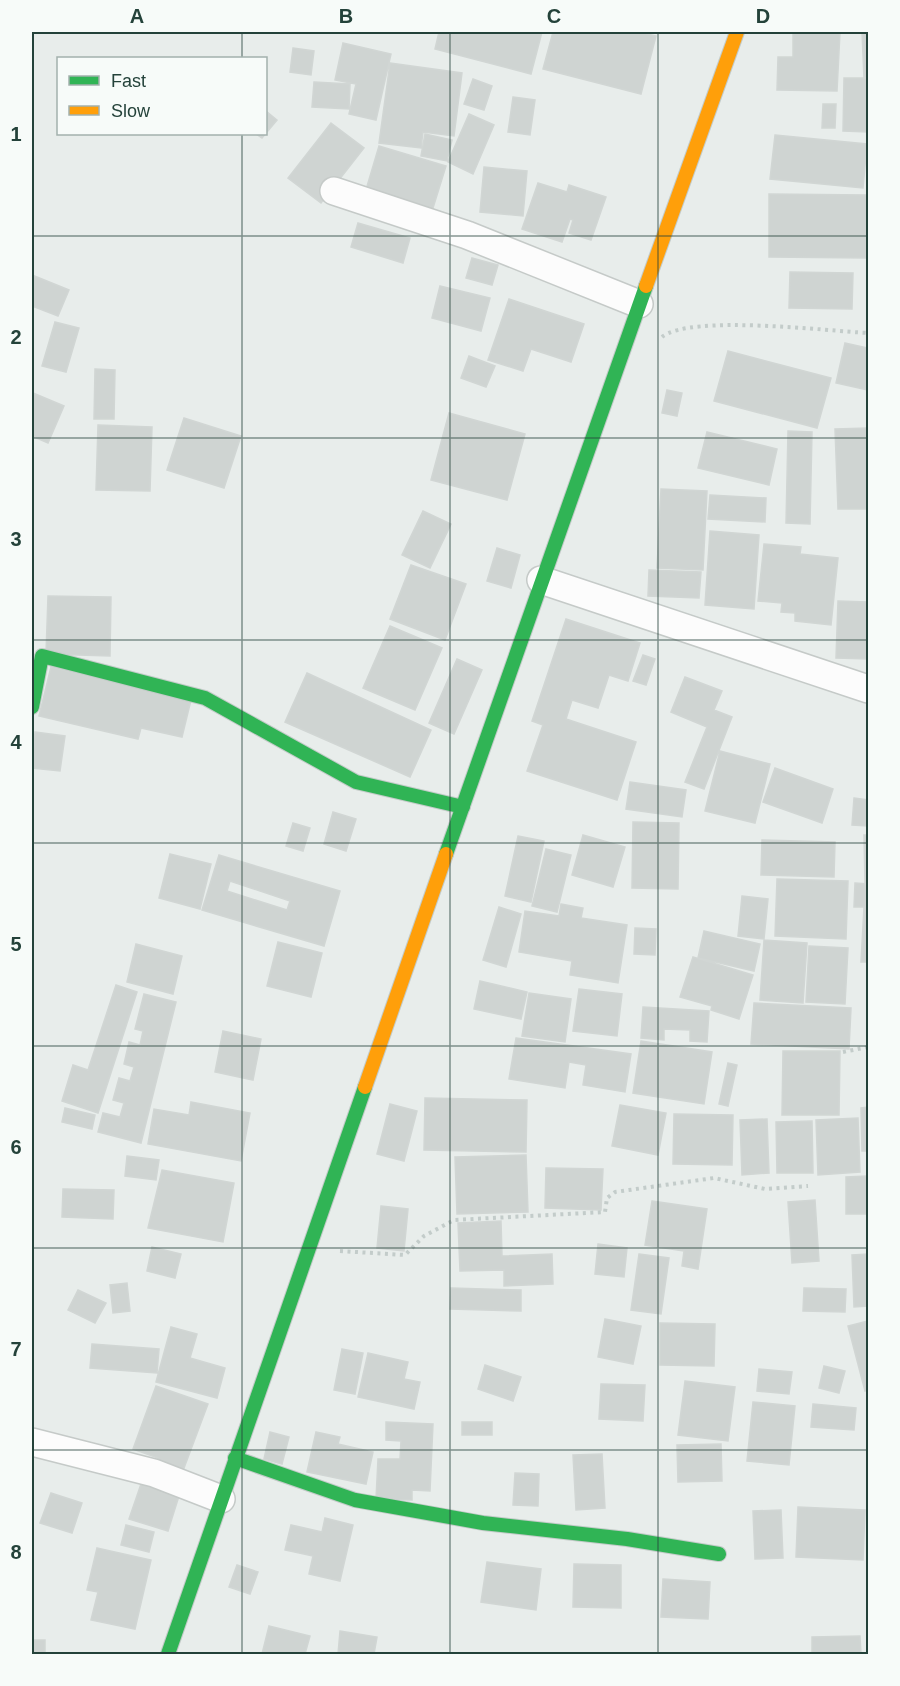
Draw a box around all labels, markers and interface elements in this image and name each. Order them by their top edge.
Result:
text: A [130,5,144,27]
text: B [339,5,353,27]
text: C [547,5,561,27]
text: D [756,5,770,27]
legend [57,57,267,135]
text: Fast [111,71,146,91]
text: Slow [111,101,151,121]
text: 1 [10,123,22,145]
text: 2 [10,326,22,348]
text: 3 [10,528,22,550]
text: 4 [10,731,22,753]
text: 5 [10,933,22,955]
text: 6 [10,1136,22,1158]
text: 7 [10,1338,22,1360]
text: 8 [10,1541,22,1563]

